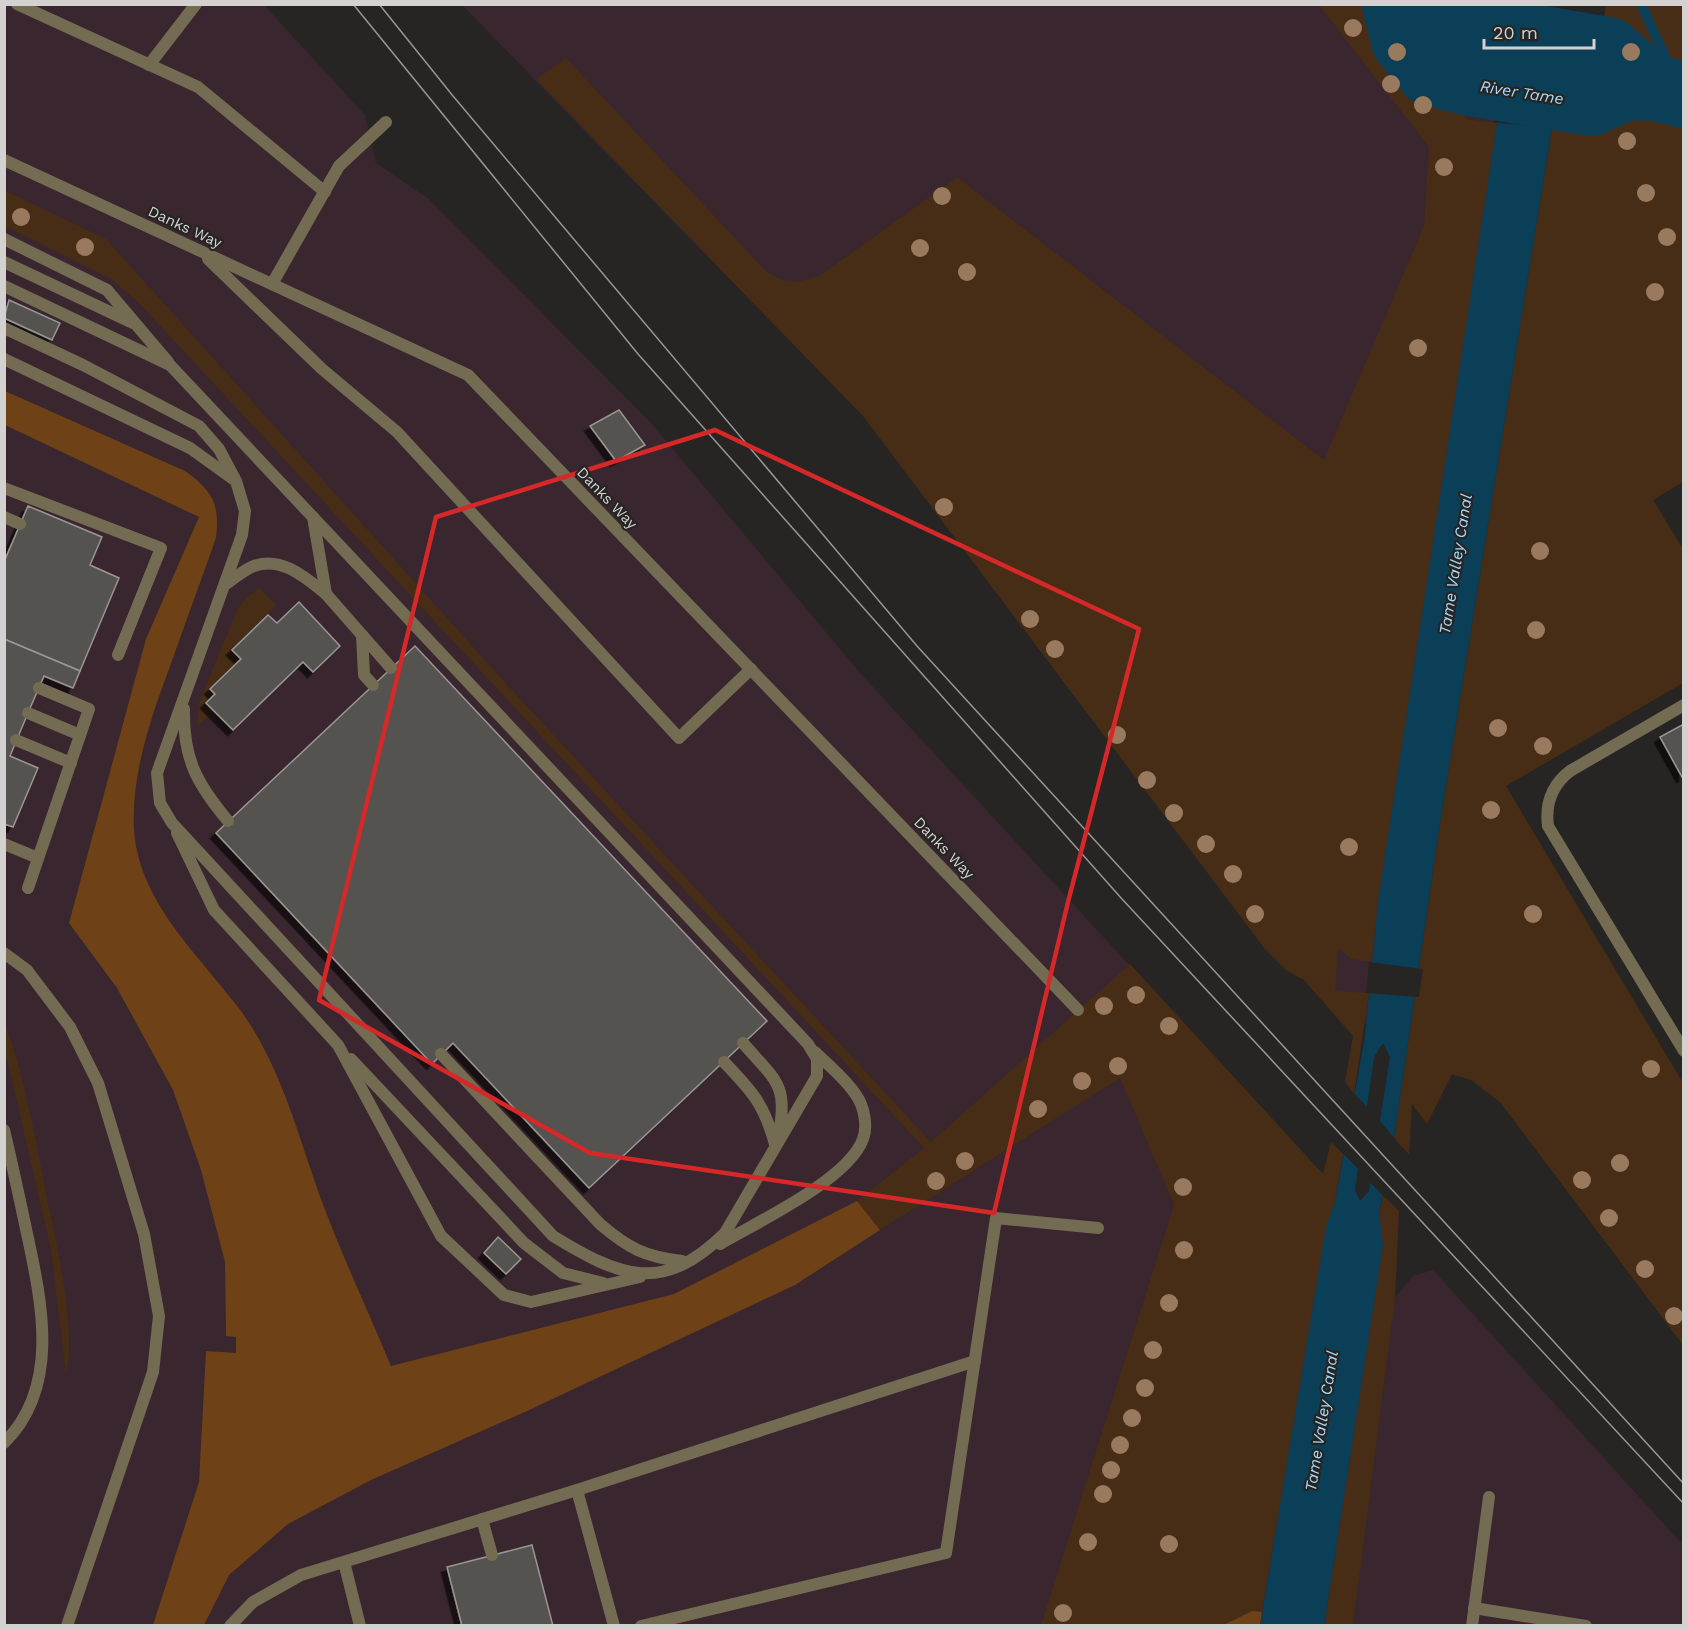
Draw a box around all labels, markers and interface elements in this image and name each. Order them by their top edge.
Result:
scale bar [1484,12,1594,50]
text: 20 m [1493,22,1538,43]
water label: River Tame [1479,77,1565,108]
street label: Danks Way [145,202,225,252]
street label: Danks Way [573,463,641,533]
water label: Tame Valley Canal [1435,492,1476,636]
street label: Danks Way [910,813,978,883]
water label: Tame Valley Canal [1301,1349,1342,1493]

